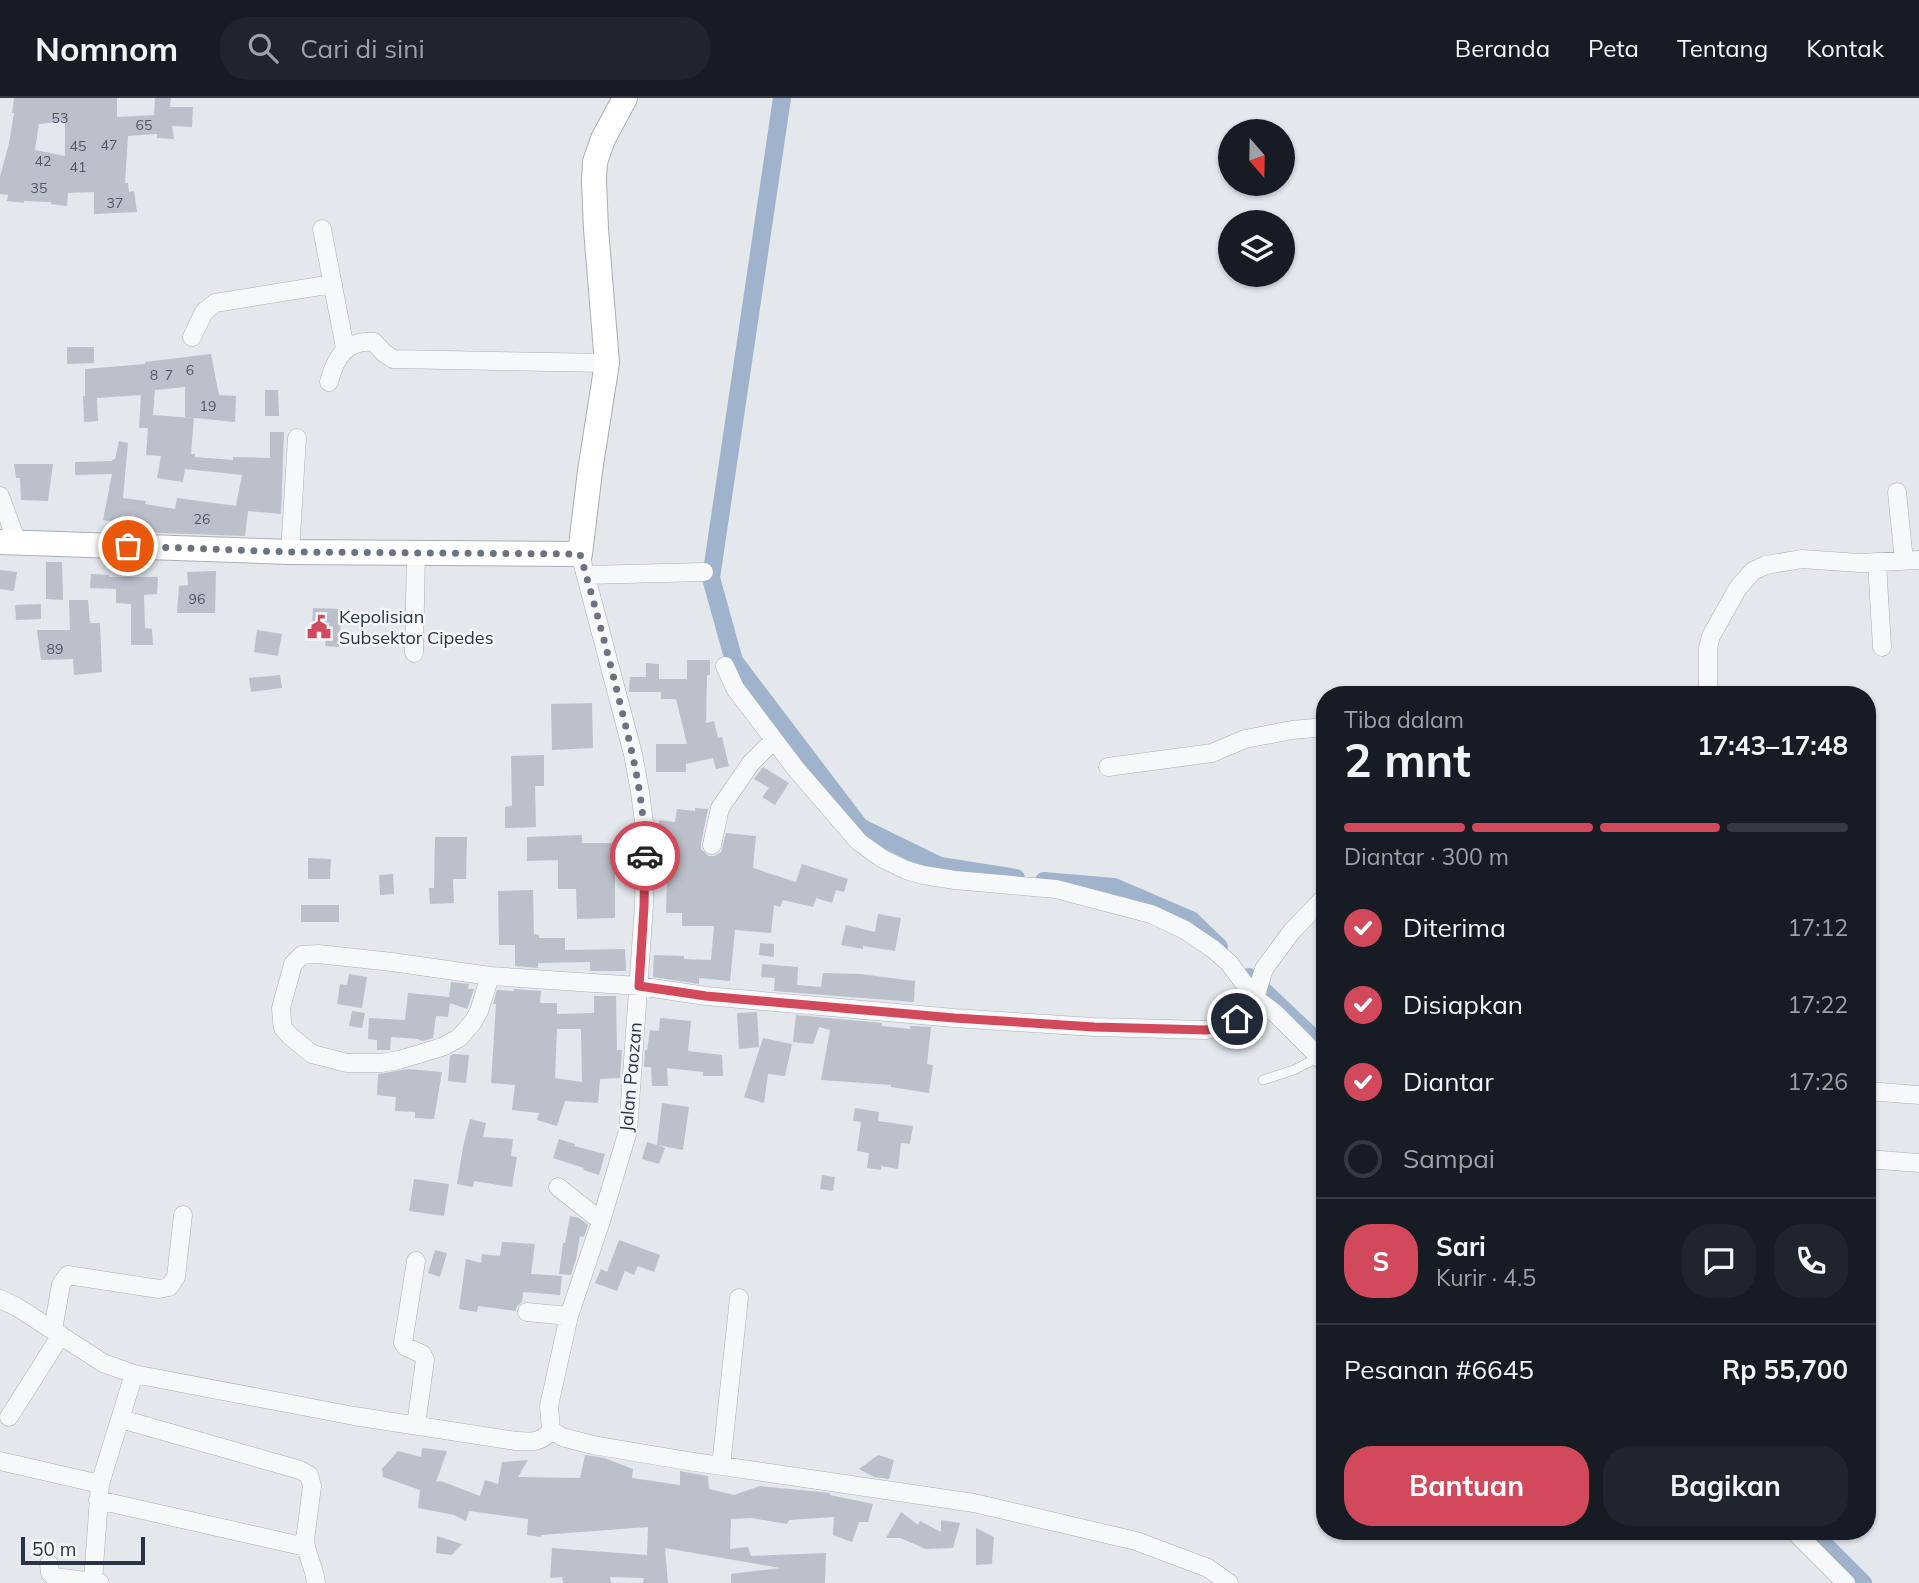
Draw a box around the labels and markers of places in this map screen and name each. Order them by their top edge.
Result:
pin [98,516,158,576]
place label: Kepolisian Subsektor Cipedes [339,605,494,649]
public building icon: Kepolisian Subsektor Cipedes [305,613,333,641]
pin [1207,989,1267,1049]

